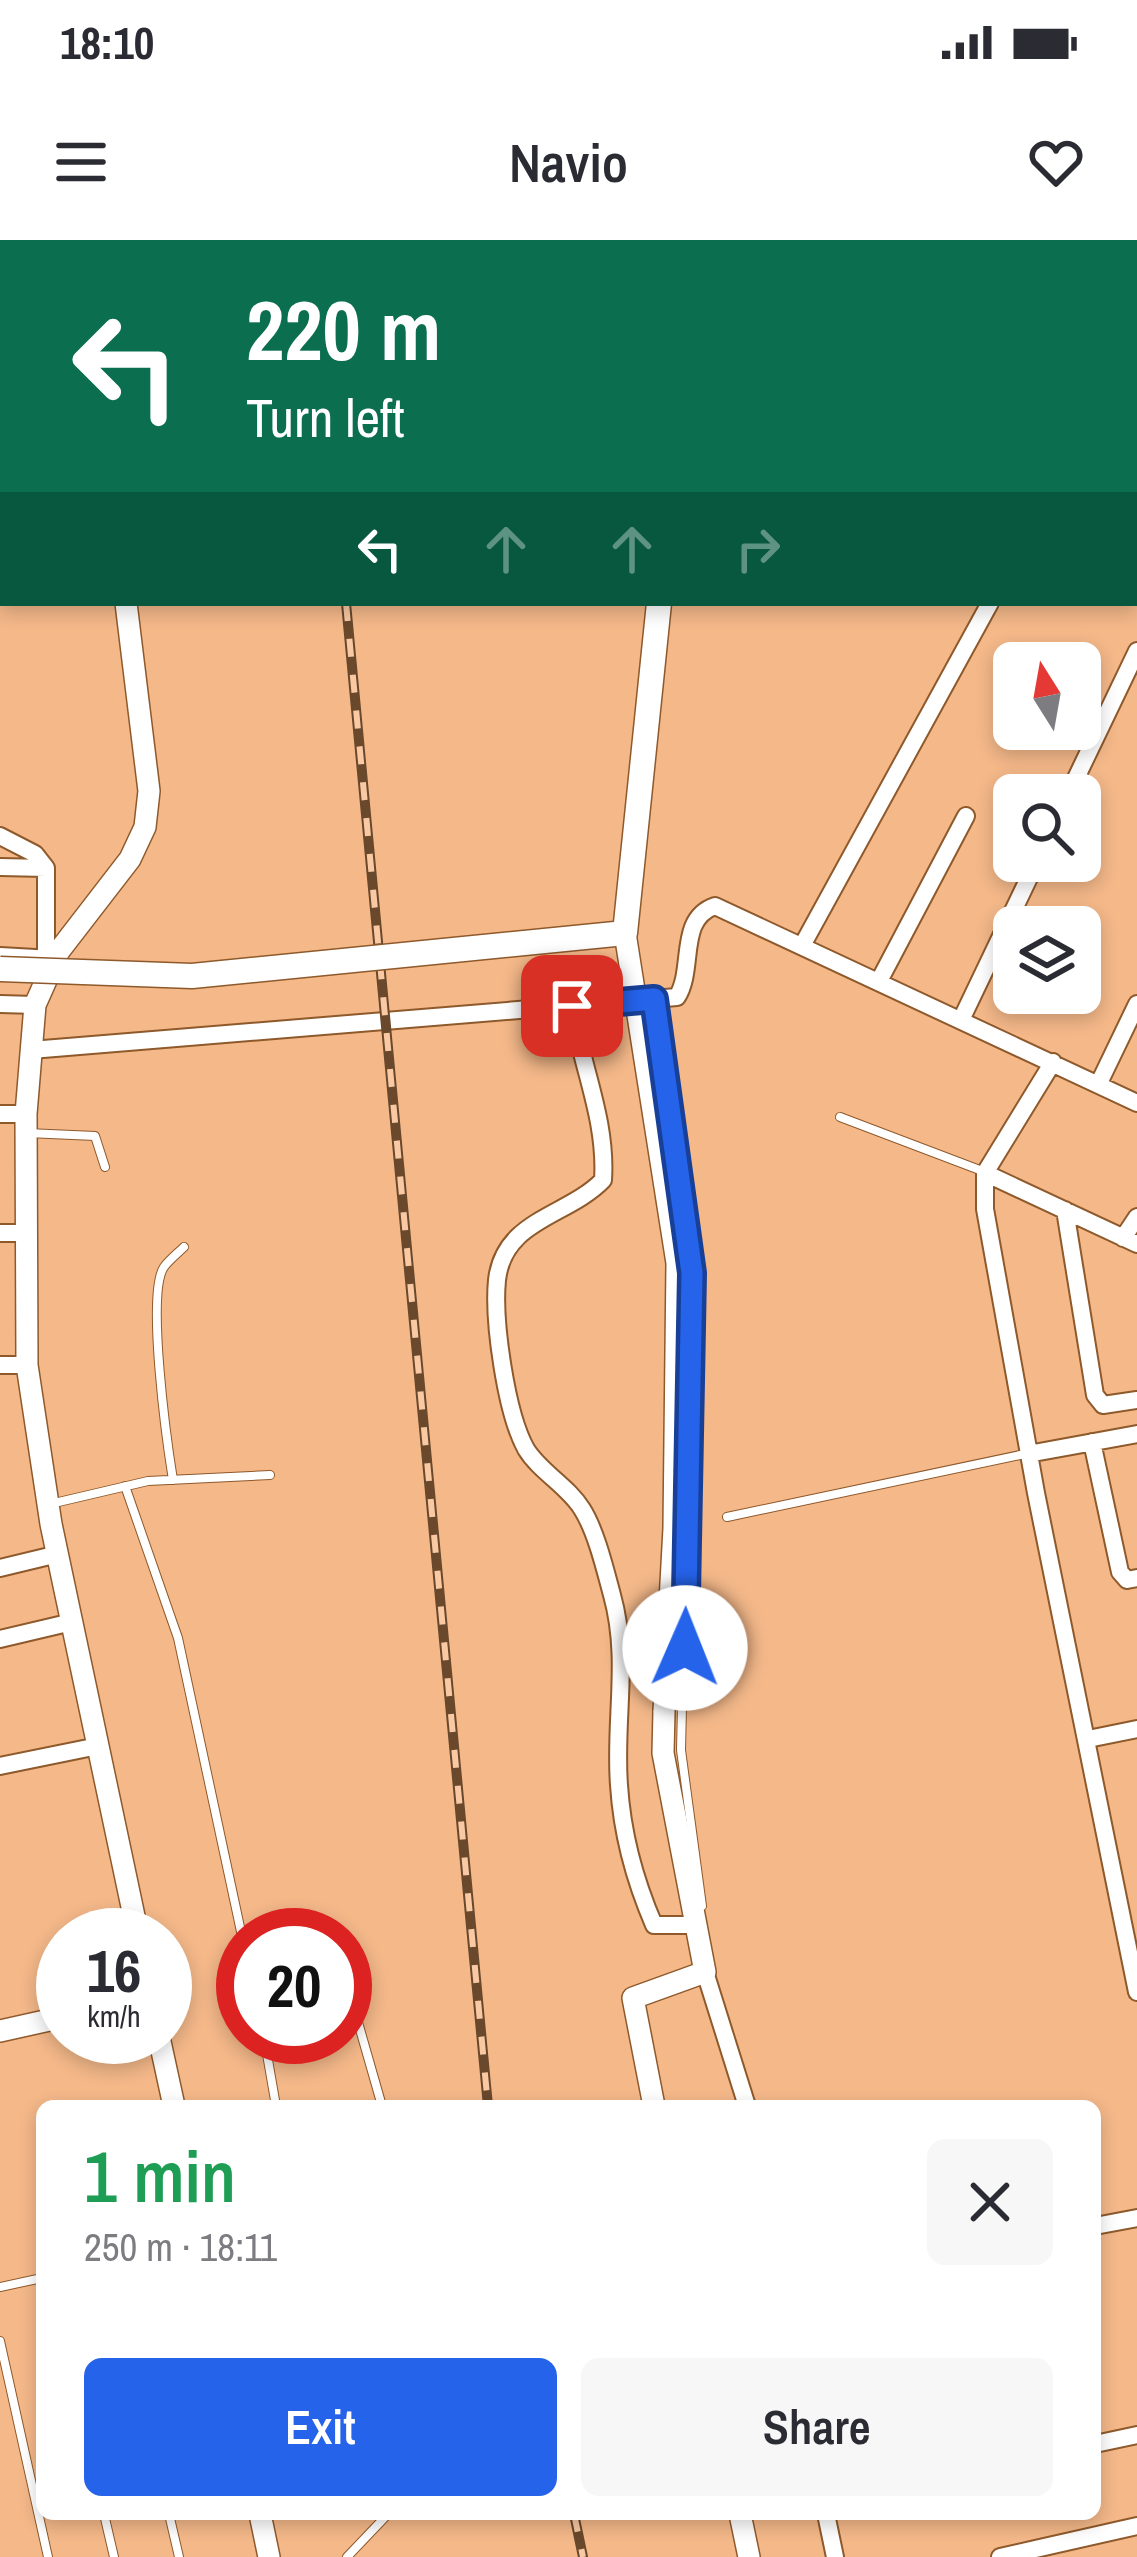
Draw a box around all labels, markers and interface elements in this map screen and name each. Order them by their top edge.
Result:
text: 18:10 [60,12,154,73]
text: Navio [509,126,628,199]
icon: menu [48,129,114,195]
icon: heart [1023,129,1089,195]
text: 220 m [246,273,441,386]
icon: left [48,288,204,444]
text: Turn left [246,381,405,454]
icon: left [347,516,413,582]
icon: ahead [473,516,539,582]
icon: ahead [599,516,665,582]
icon: right [725,516,791,582]
north arrow [993,642,1101,750]
map controls [993,642,1101,1014]
button: search [993,774,1101,882]
button: layers [993,906,1101,1014]
pin [521,955,623,1057]
icon: arrive [539,973,605,1039]
position arrow [622,1585,748,1711]
speed limit sign: 20 [216,1908,372,2064]
text: 16 [87,1930,141,2011]
text: km/h [87,1996,141,2036]
text: 1 min [84,2127,236,2224]
button: close [927,2139,1053,2265]
text: 250 m · 18:11 [84,2221,277,2273]
button: Exit [84,2358,557,2496]
button: Share [581,2358,1053,2496]

